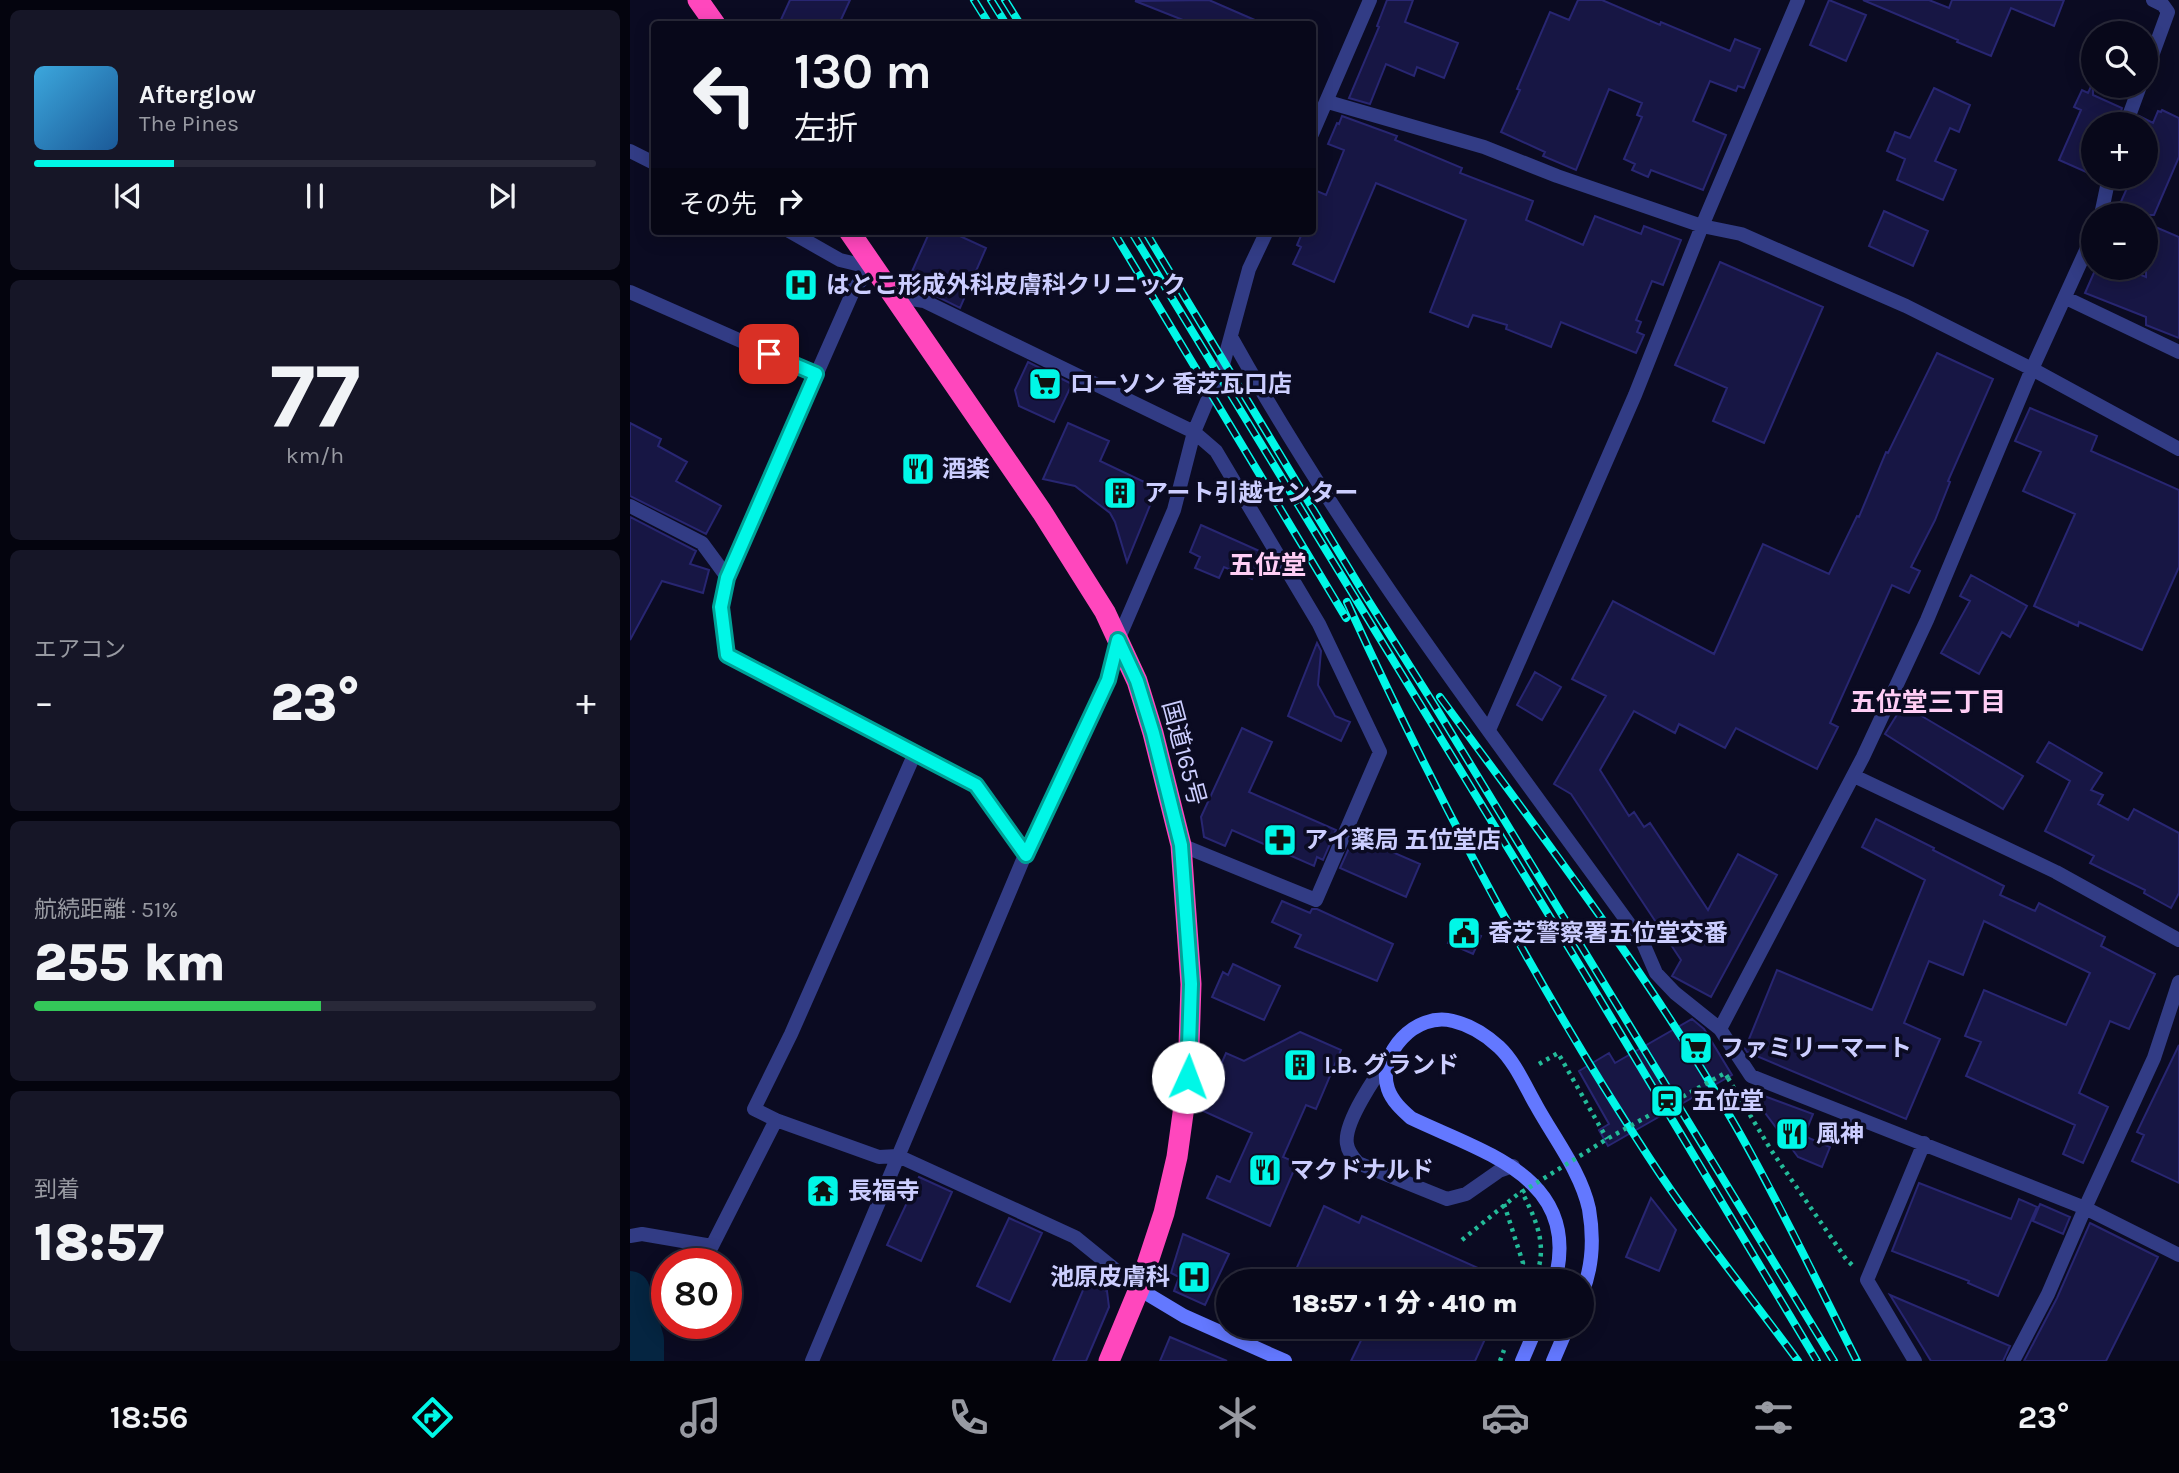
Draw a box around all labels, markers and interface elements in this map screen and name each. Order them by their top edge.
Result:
map controls [2081,21,2158,280]
button: search [2081,21,2158,98]
text: 130 m [794,43,932,100]
icon: left [679,49,770,140]
text: Afterglow [139,79,256,110]
text: The Pines [139,110,239,137]
text: 左折 [794,110,858,147]
button: + [2081,112,2158,189]
icon: previous [109,177,147,215]
icon: pause [296,177,334,215]
icon: next [483,177,521,215]
icon: right [771,182,809,220]
text: その先 [679,189,757,220]
button: − [2081,203,2158,280]
hospital icon: はとこ形成外科皮膚科クリニック [782,266,820,304]
place label: はとこ形成外科皮膚科クリニック [826,271,1186,299]
pin [739,324,799,384]
icon: arrive [750,335,788,373]
text: 77 [270,343,360,449]
supermarket icon: ローソン 香芝瓦口店 [1026,365,1064,403]
place label: ローソン 香芝瓦口店 [1070,370,1292,398]
text: km/h [286,442,344,469]
restaurant icon: 酒楽 [899,450,937,488]
place label: 酒楽 [942,455,990,483]
building icon: アート引越センター [1101,474,1139,512]
place label: アート引越センター [1144,479,1359,507]
district label: 五位堂 [1229,550,1307,581]
text: エアコン [34,636,126,663]
text: 23° [270,672,360,733]
text: − [34,680,54,725]
text: + [576,680,596,725]
district label: 五位堂三丁目 [1850,687,2006,718]
street label: 国道165号 [1157,698,1211,808]
pharmacy icon: アイ薬局 五位堂店 [1261,821,1299,859]
place label: アイ薬局 五位堂店 [1304,826,1501,854]
text: 航続距離 · 51% [34,896,178,923]
public building icon: 香芝警察署五位堂交番 [1445,914,1483,952]
place label: 香芝警察署五位堂交番 [1488,919,1728,947]
text: 255 km [34,932,226,993]
supermarket icon: ファミリーマート [1677,1029,1715,1067]
place label: ファミリーマート [1720,1034,1912,1062]
position arrow [1151,1040,1225,1114]
building icon: I.B. グランド [1281,1046,1319,1084]
place label: I.B. グランド [1324,1051,1459,1079]
station icon: 五位堂 [1648,1082,1686,1120]
place label: 五位堂 [1692,1087,1764,1115]
restaurant icon: 風神 [1773,1115,1811,1153]
place label: 風神 [1816,1120,1864,1148]
restaurant icon: マクドナルド [1246,1151,1284,1189]
place label: マクドナルド [1290,1156,1434,1184]
temple icon: 長福寺 [804,1172,842,1210]
text: 到着 [34,1176,80,1203]
place label: 長福寺 [848,1177,920,1205]
text: 18:57 [34,1212,164,1273]
speed limit sign: 80 [651,1248,742,1339]
hospital icon: 池原皮膚科 [1175,1258,1213,1296]
place label: 池原皮膚科 [1050,1263,1170,1291]
text: 18:57 · 1 分 · 410 m [1292,1288,1518,1319]
icon: directions [408,1393,457,1442]
icon: music [676,1393,725,1442]
icon: phone [944,1393,993,1442]
icon: climate [1213,1393,1262,1442]
icon: car [1481,1393,1530,1442]
icon: filters [1749,1393,1798,1442]
text: 18:56 [110,1399,188,1436]
text: 23° [2018,1399,2069,1436]

